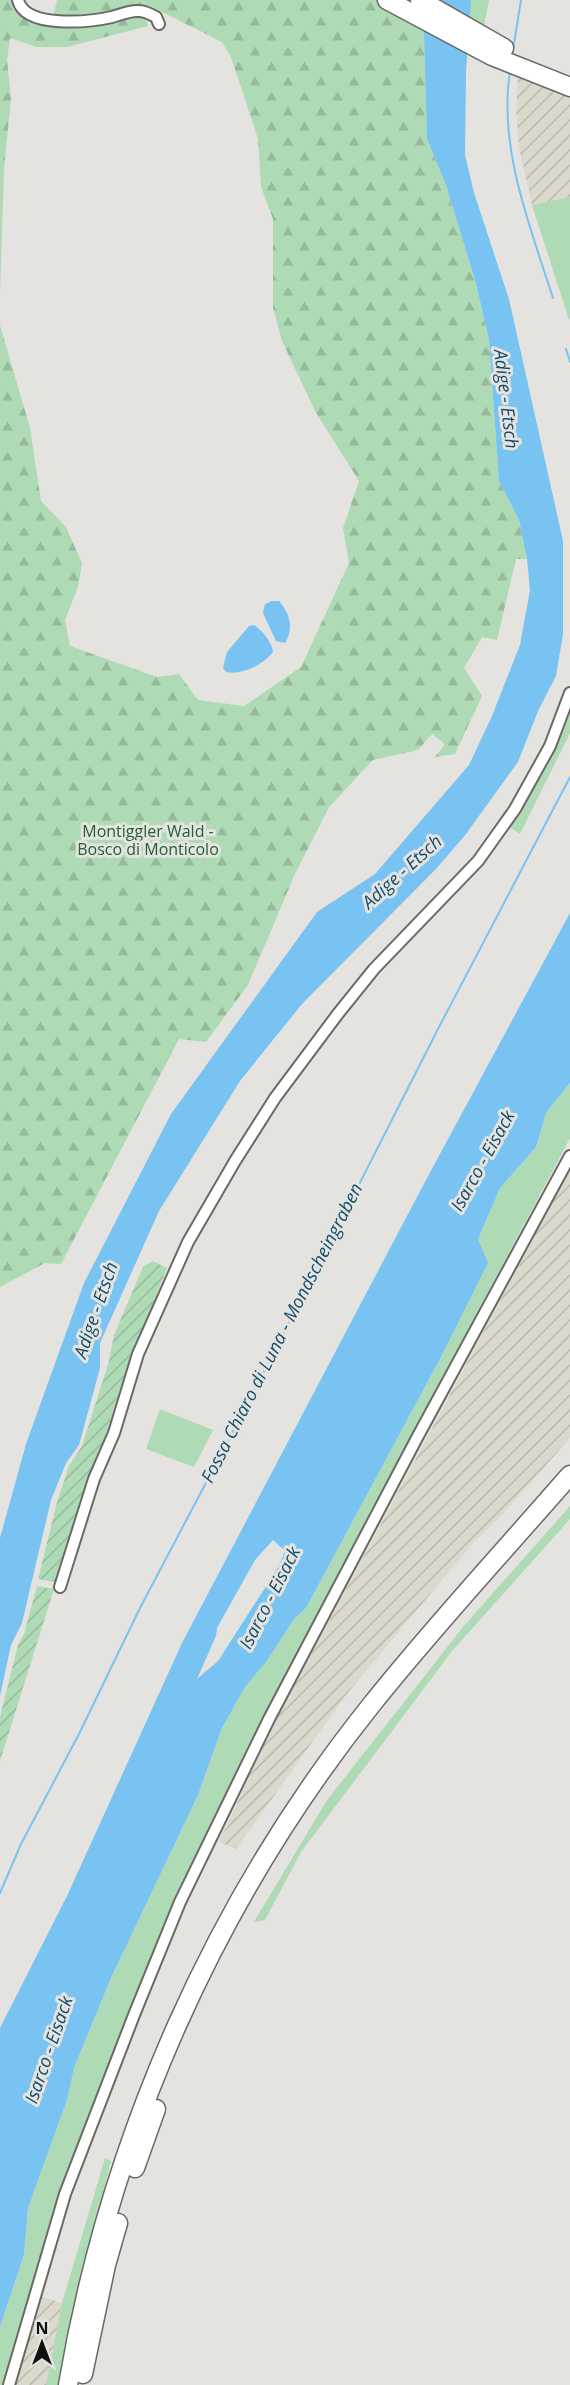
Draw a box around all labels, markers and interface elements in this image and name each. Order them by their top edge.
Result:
water label: Adige - Etsch [489,346,525,450]
park label: Montiggler Wald - Bosco di Monticolo [77,820,219,860]
water label: Adige - Etsch [355,829,446,915]
water label: Isarco - Eisack [444,1105,520,1215]
water label: Fossa Chiaro di Luna - Mondscheingraben [195,1179,367,1487]
water label: Adige - Etsch [67,1259,123,1363]
water label: Isarco - Eisack [233,1541,306,1653]
water label: Isarco - Eisack [18,1992,78,2107]
north arrow [12,2313,72,2373]
text: N [35,2317,49,2339]

